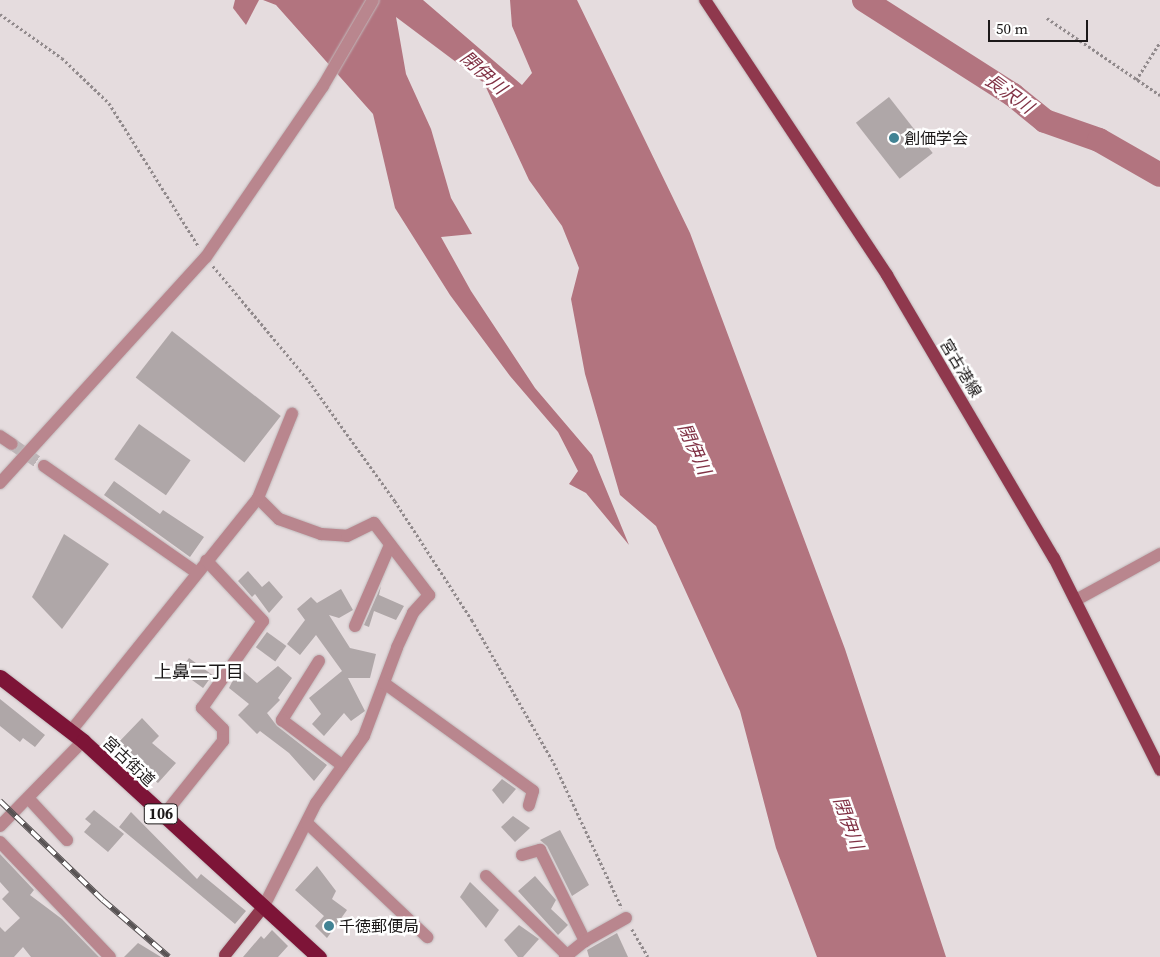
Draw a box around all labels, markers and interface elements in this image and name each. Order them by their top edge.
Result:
scale bar [990,10,1090,42]
text: 50 m [996,18,1028,39]
water label: 閉伊川 [456,47,510,99]
water label: 長沢川 [981,69,1037,119]
place label: 創価学会 [904,128,968,148]
marker: 創価学会 [888,132,900,144]
street label: 宮古港線 [936,336,986,400]
water label: 閉伊川 [673,420,715,478]
district label: 上鼻二丁目 [154,661,244,683]
street label: 宮古街道 [99,732,159,790]
water label: 閉伊川 [829,794,867,852]
road number: 106 [144,802,178,826]
place label: 千徳郵便局 [339,916,419,936]
marker: 千徳郵便局 [323,920,335,932]

